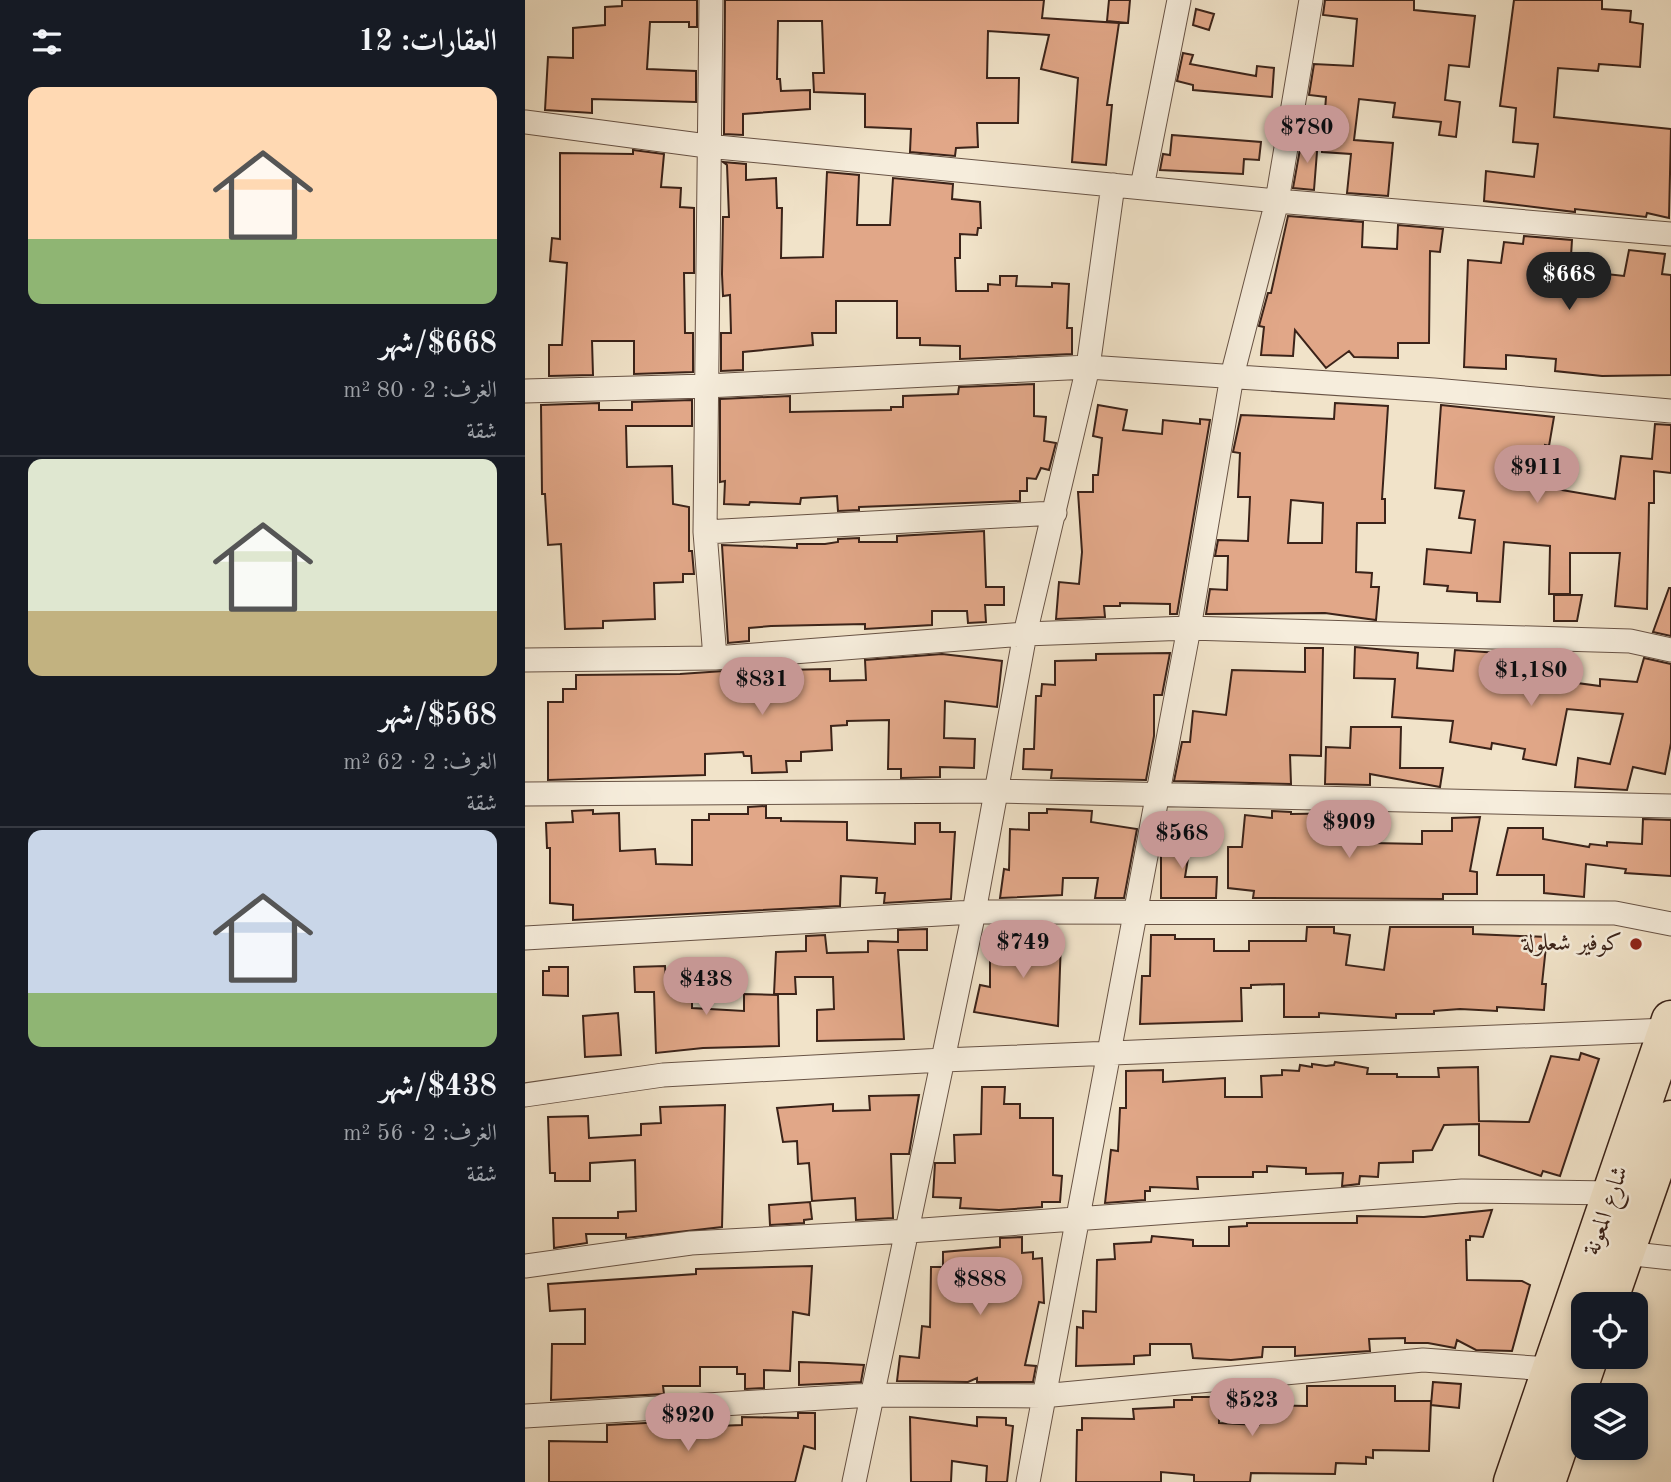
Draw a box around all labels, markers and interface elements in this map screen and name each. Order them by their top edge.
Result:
icon: filters [28,23,66,61]
text: العقارات: 12 [358,27,497,57]
pin: $780 [1266,106,1348,165]
text: $780 [1280,116,1334,139]
icon: home [200,132,326,258]
pin: $668 [1528,252,1610,312]
text: $668 [1542,263,1596,286]
text: $668/شهر [379,329,497,359]
text: الغرف: 2 · 80 m² [343,379,497,402]
text: شقة [467,420,497,443]
pin: $911 [1496,446,1578,505]
text: $911 [1510,456,1564,479]
icon: home [200,504,326,630]
pin: $1,180 [1474,648,1588,708]
pin: $831 [721,658,803,717]
text: $1,180 [1494,659,1568,682]
text: $831 [735,668,789,691]
text: $568/شهر [379,701,497,731]
text: الغرف: 2 · 62 m² [343,751,497,774]
text: شقة [467,792,497,815]
pin: $909 [1308,800,1390,860]
text: $909 [1322,811,1376,834]
pin: $568 [1141,812,1223,871]
text: $568 [1155,822,1209,845]
icon: home [200,875,326,1001]
pin: $749 [982,920,1064,980]
text: $749 [996,931,1050,954]
place label: كوفير شعلولة [1521,931,1622,957]
marker: كوفير شعلولة [1628,936,1644,952]
pin: $438 [665,958,747,1017]
text: $438 [679,968,733,991]
text: $438/شهر [379,1072,497,1102]
text: الغرف: 2 · 56 m² [343,1122,497,1145]
text: شقة [467,1163,497,1186]
street label: شارع المعونة [1581,1163,1639,1261]
pin: $888 [939,1258,1021,1317]
text: $888 [953,1268,1007,1291]
map controls [1571,1292,1648,1460]
button: locate [1571,1292,1648,1369]
pin: $523 [1211,1378,1293,1438]
button: layers [1571,1383,1648,1460]
text: $523 [1225,1389,1279,1412]
pin: $920 [647,1394,729,1453]
text: $920 [661,1404,715,1427]

